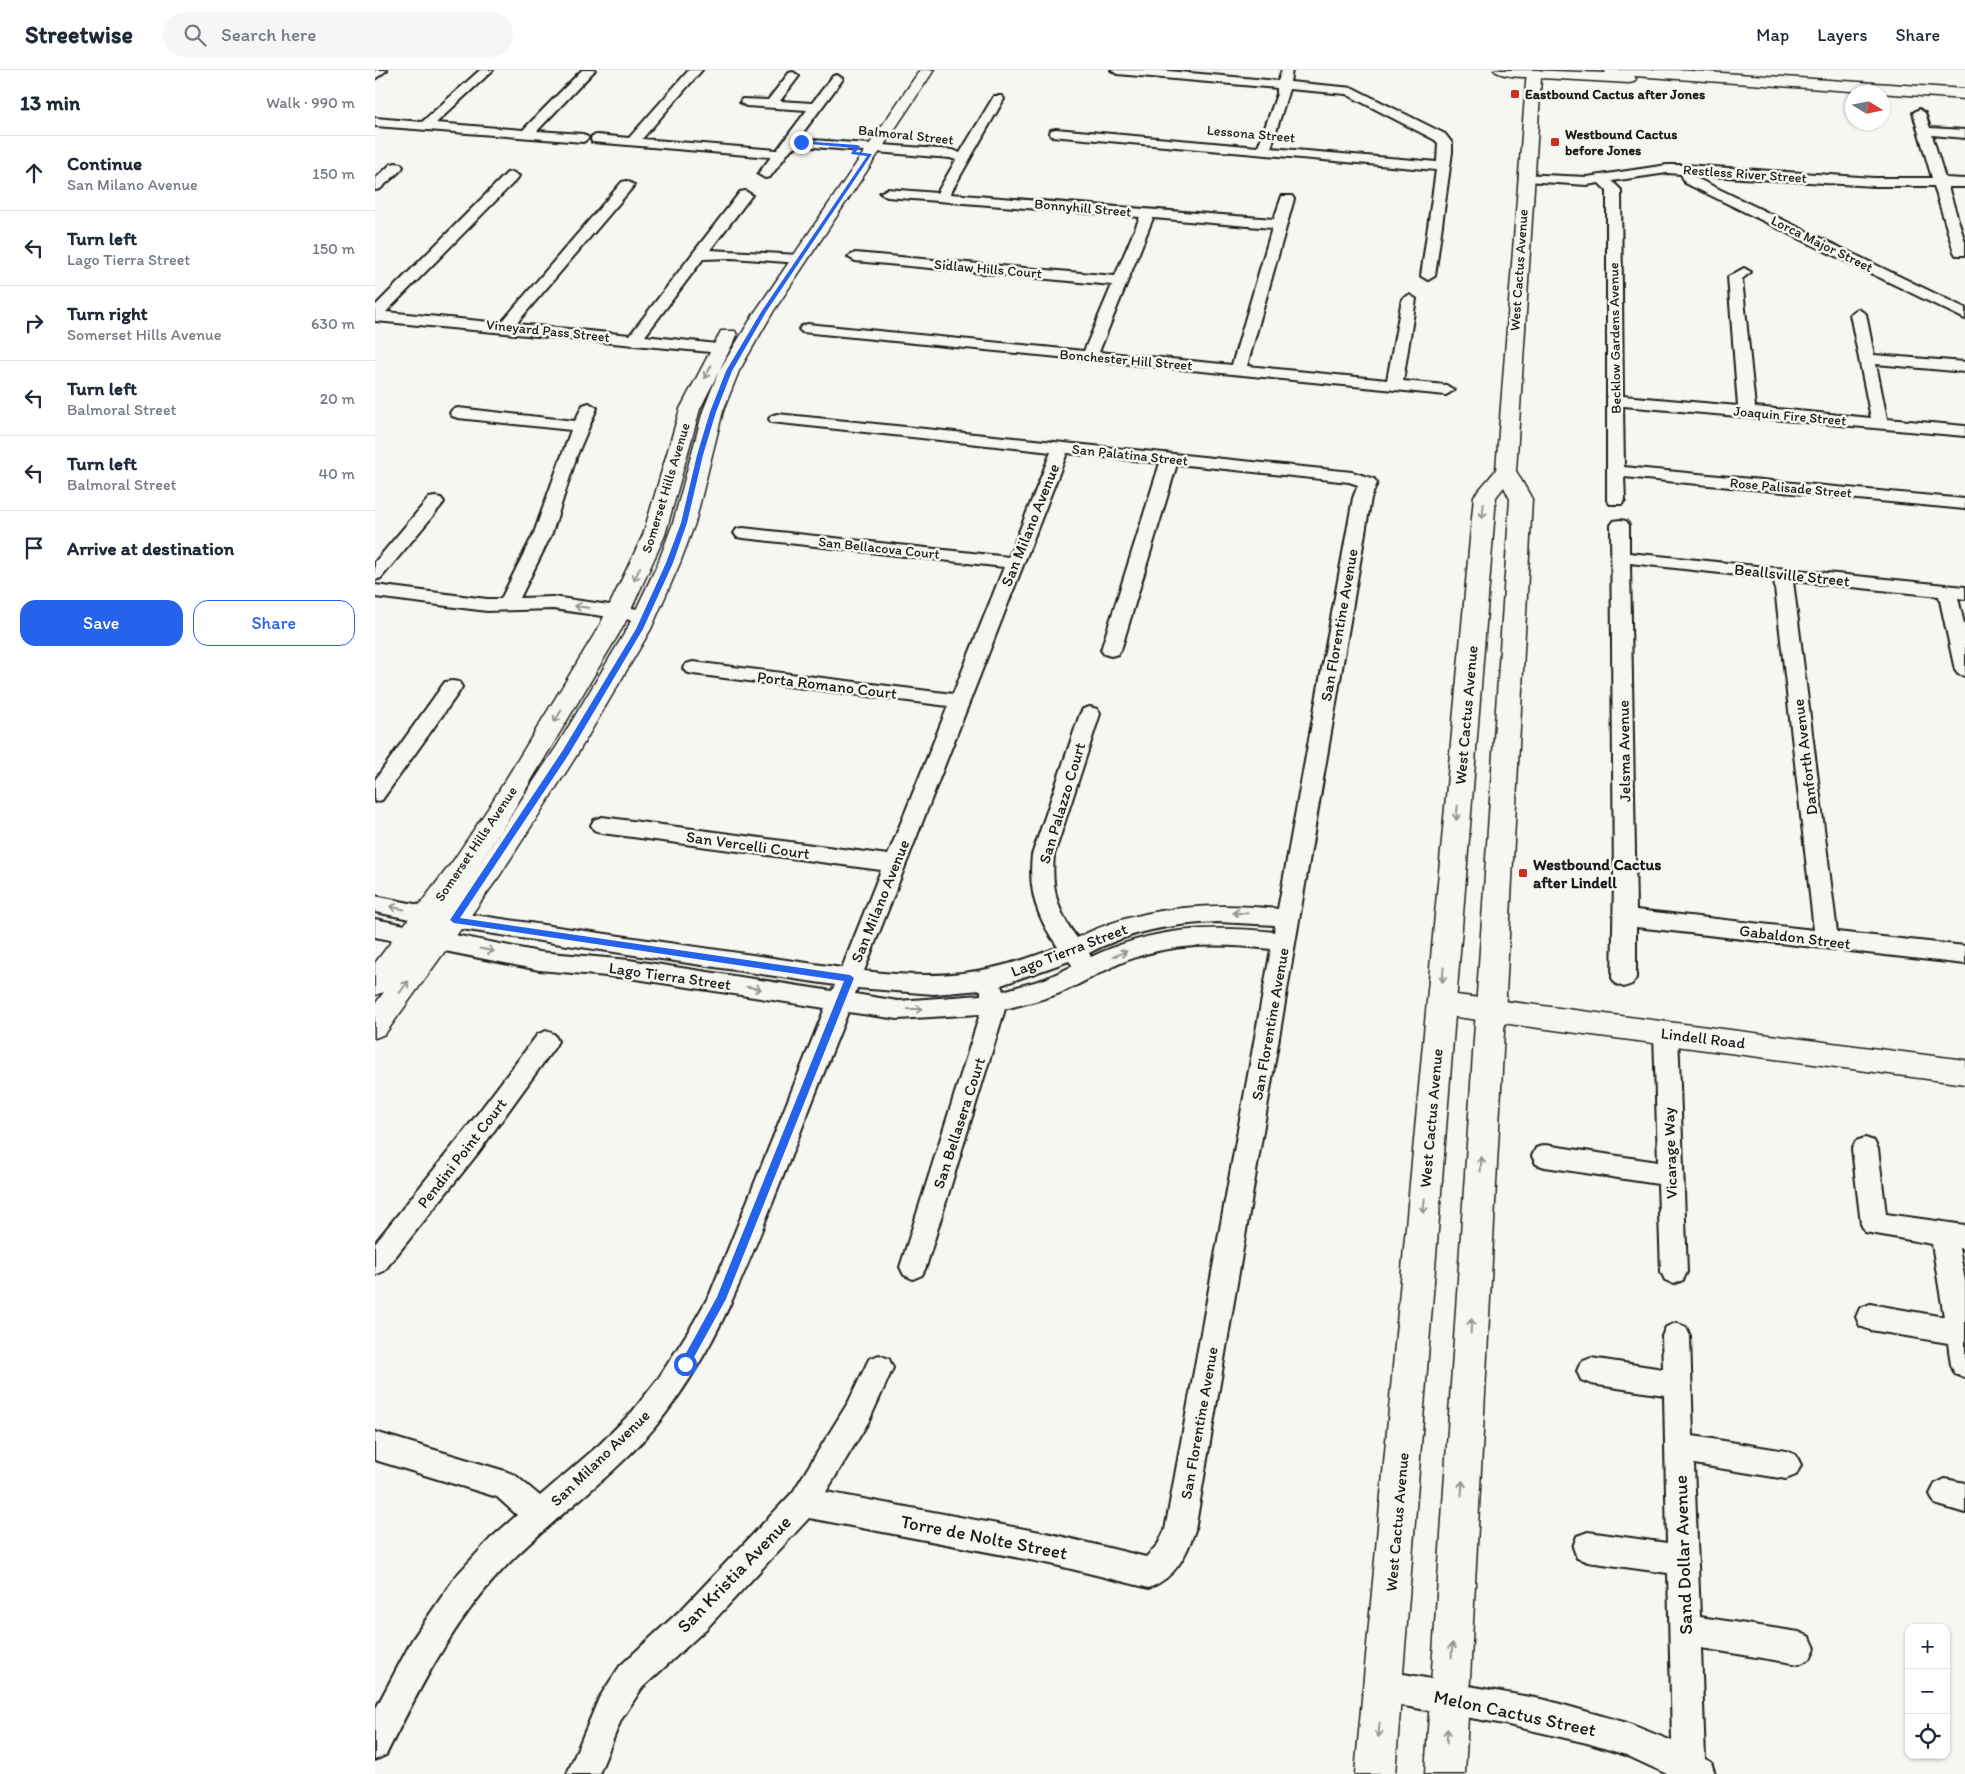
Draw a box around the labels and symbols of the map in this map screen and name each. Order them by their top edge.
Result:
north arrow [1845,85,1890,130]
place label: Eastbound Cactus after Jones [1525,86,1705,103]
marker: Eastbound Cactus after Jones [1509,88,1521,100]
street label: Balmoral Street [857,122,955,148]
street label: Lessona Street [1206,122,1296,146]
place label: Westbound Cactus before Jones [1565,126,1677,159]
route end [790,131,813,154]
marker: Westbound Cactus before Jones [1549,136,1561,148]
street label: Restless River Street [1683,161,1807,187]
street label: Bonnyhill Street [1034,195,1132,221]
street label: West Cactus Avenue [1506,208,1532,331]
street label: Lorca Major Street [1768,212,1876,276]
street label: Sidlaw Hills Court [933,256,1043,282]
street label: Becklow Gardens Avenue [1605,262,1625,414]
street label: Vineyard Pass Street [485,316,611,346]
street label: Bonchester Hill Street [1059,346,1193,374]
one-way arrow [703,364,712,379]
street label: Joaquin Fire Street [1733,403,1847,429]
street label: Somerset Hills Avenue [638,421,694,555]
street label: San Palatina Street [1071,440,1189,470]
street label: San Milano Avenue [997,461,1063,589]
street label: Rose Palisade Street [1729,474,1853,502]
one-way arrow [1479,503,1488,519]
street label: San Bellacova Court [818,533,940,563]
street label: San Florentine Avenue [1316,547,1362,703]
street label: Beallsville Street [1733,559,1851,591]
one-way arrow [631,566,641,581]
one-way arrow [574,602,590,612]
street label: West Cactus Avenue [1450,644,1482,785]
street label: Porta Romano Court [756,667,898,703]
street label: Danforth Avenue [1788,697,1822,816]
street label: Jelsma Avenue [1614,700,1634,802]
one-way arrow [553,709,563,723]
street label: San Palazzo Court [1035,740,1089,866]
street label: Somerset Hills Avenue [431,783,521,905]
one-way arrow [1453,805,1462,821]
street label: San Vercelli Court [685,827,811,863]
street label: San Milano Avenue [847,837,913,965]
place label: Westbound Cactus after Lindell [1533,855,1661,892]
marker: Westbound Cactus after Lindell [1517,867,1529,879]
one-way arrow [390,903,406,912]
one-way arrow [1232,909,1248,918]
street label: Lago Tierra Street [1008,919,1130,981]
street label: Gabaldon Street [1738,921,1852,953]
one-way arrow [479,946,495,955]
street label: San Florentine Avenue [1247,946,1293,1102]
one-way arrow [1112,949,1127,958]
street label: Lago Tierra Street [608,958,732,994]
one-way arrow [1439,966,1448,982]
one-way arrow [399,981,410,994]
one-way arrow [746,984,762,994]
one-way arrow [907,1005,923,1014]
street label: Lindell Road [1660,1023,1747,1053]
street label: West Cactus Avenue [1415,1047,1447,1188]
street label: San Bellasera Court [929,1055,989,1191]
street label: Pendini Point Court [413,1094,511,1212]
street label: Vicarage Way [1659,1106,1681,1199]
one-way arrow [1476,1156,1485,1172]
one-way arrow [1419,1198,1428,1214]
one-way arrow [1467,1318,1476,1334]
street label: San Florentine Avenue [1176,1345,1222,1501]
route start [674,1353,697,1376]
street label: San Milano Avenue [546,1406,654,1510]
street label: West Cactus Avenue [1381,1451,1413,1592]
street label: Sand Dollar Avenue [1669,1475,1697,1635]
one-way arrow [1457,1480,1466,1496]
street label: San Kristia Avenue [672,1510,796,1638]
street label: Torre de Nolte Street [899,1510,1069,1564]
one-way arrow [1448,1643,1457,1659]
street label: Melon Cactus Street [1432,1685,1598,1741]
one-way arrow [1374,1722,1383,1738]
one-way arrow [1443,1729,1452,1745]

